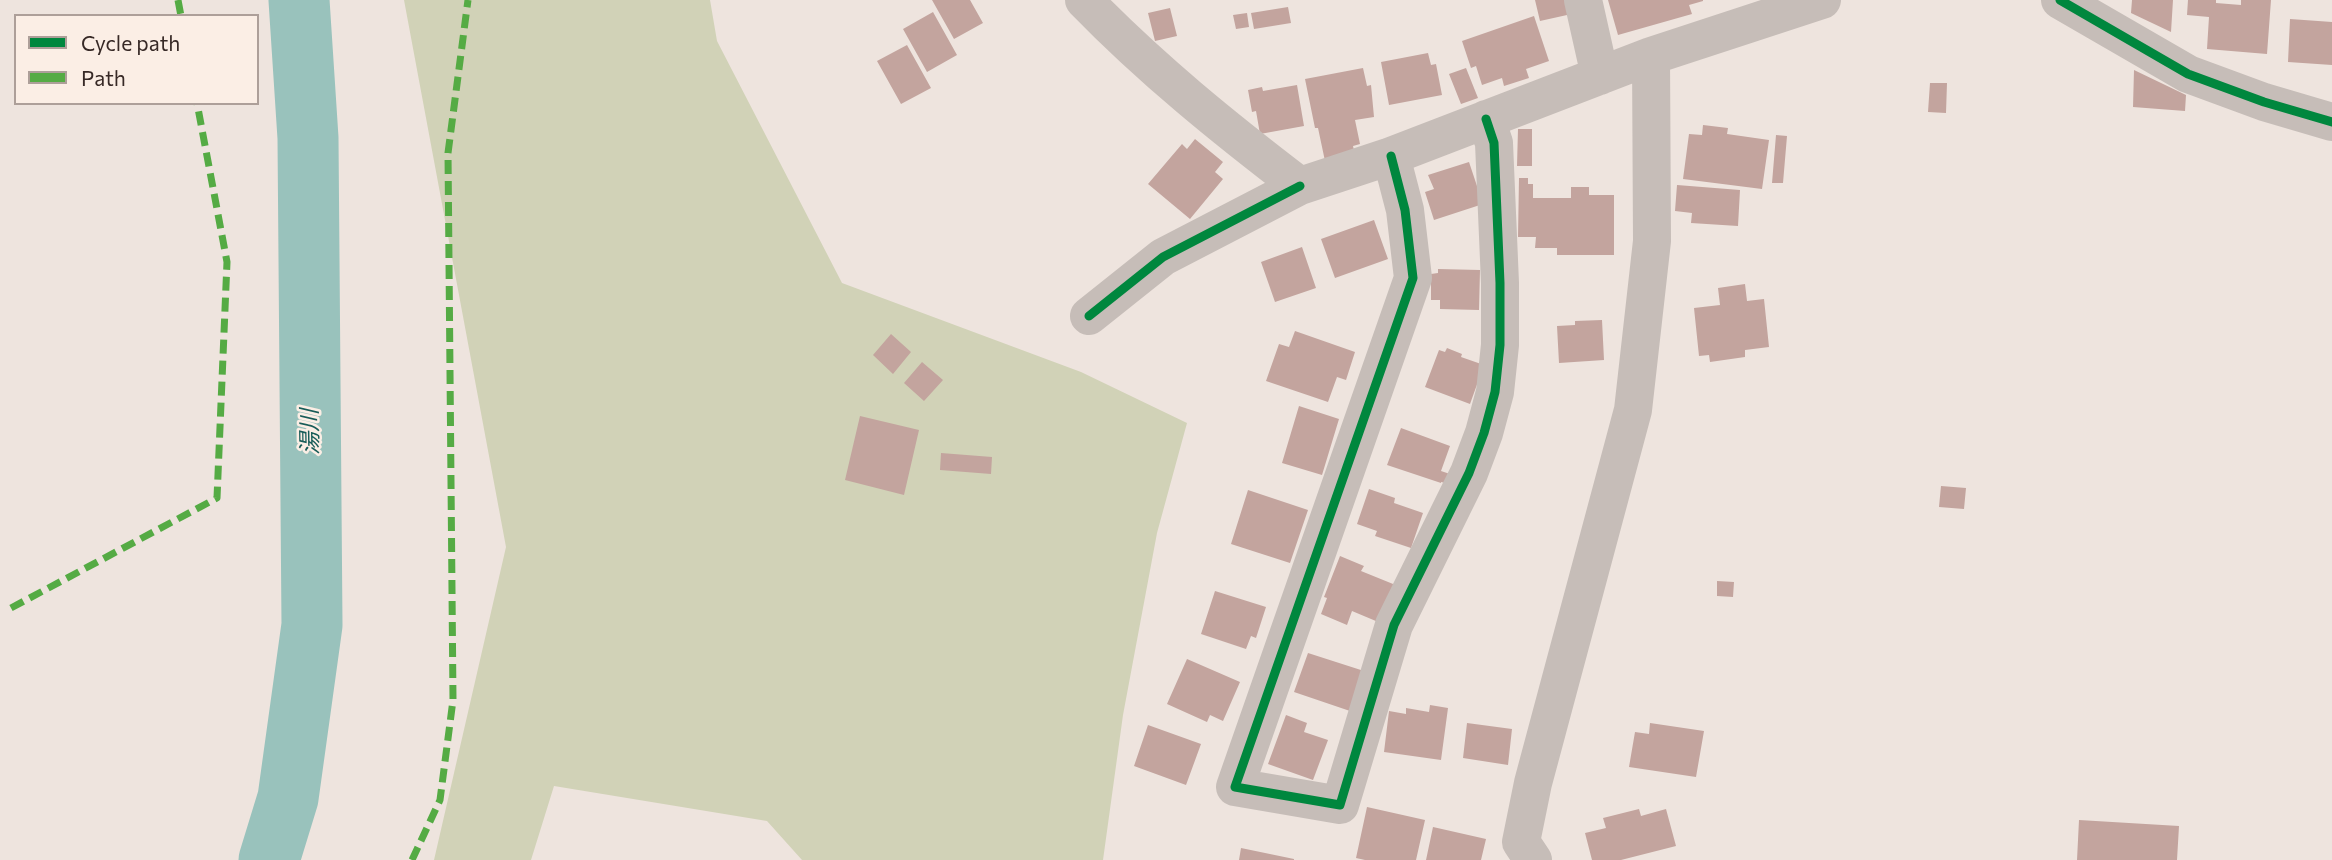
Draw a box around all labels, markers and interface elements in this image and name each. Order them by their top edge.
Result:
legend [14,14,259,105]
text: Cycle path [81,30,180,55]
text: Path [81,65,126,90]
water label: 湯川 [296,409,324,455]

